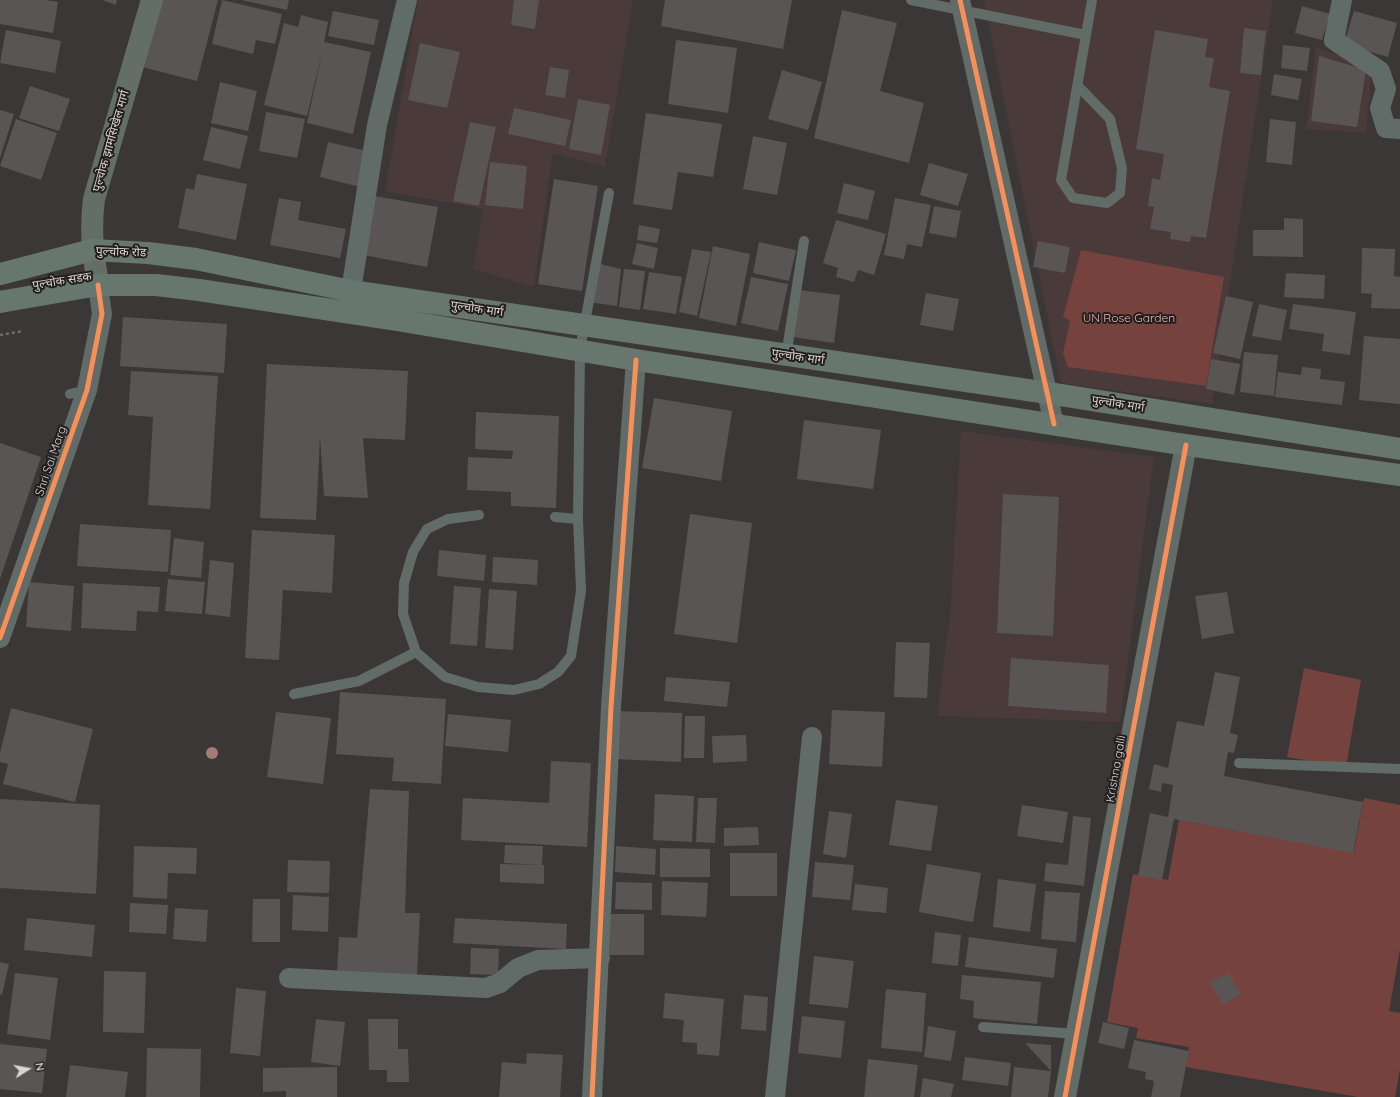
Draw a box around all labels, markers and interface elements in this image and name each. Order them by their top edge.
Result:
street label: पुल्चोक झामसिखेल मार्ग [90,89,132,193]
street label: पुल्चोक रोड [96,244,146,260]
street label: पुल्चोक सडक [31,269,93,293]
street label: पुल्चोक मार्ग [450,298,504,320]
park label: UN Rose Garden [1083,311,1175,325]
street label: पुल्चोक मार्ग [771,346,825,368]
street label: पुल्चोक मार्ग [1091,393,1145,415]
street label: Shri Sai Marg [32,424,70,498]
street label: Krishna galli [1103,734,1129,804]
north arrow [8,1049,48,1089]
text: N [32,1061,47,1072]

